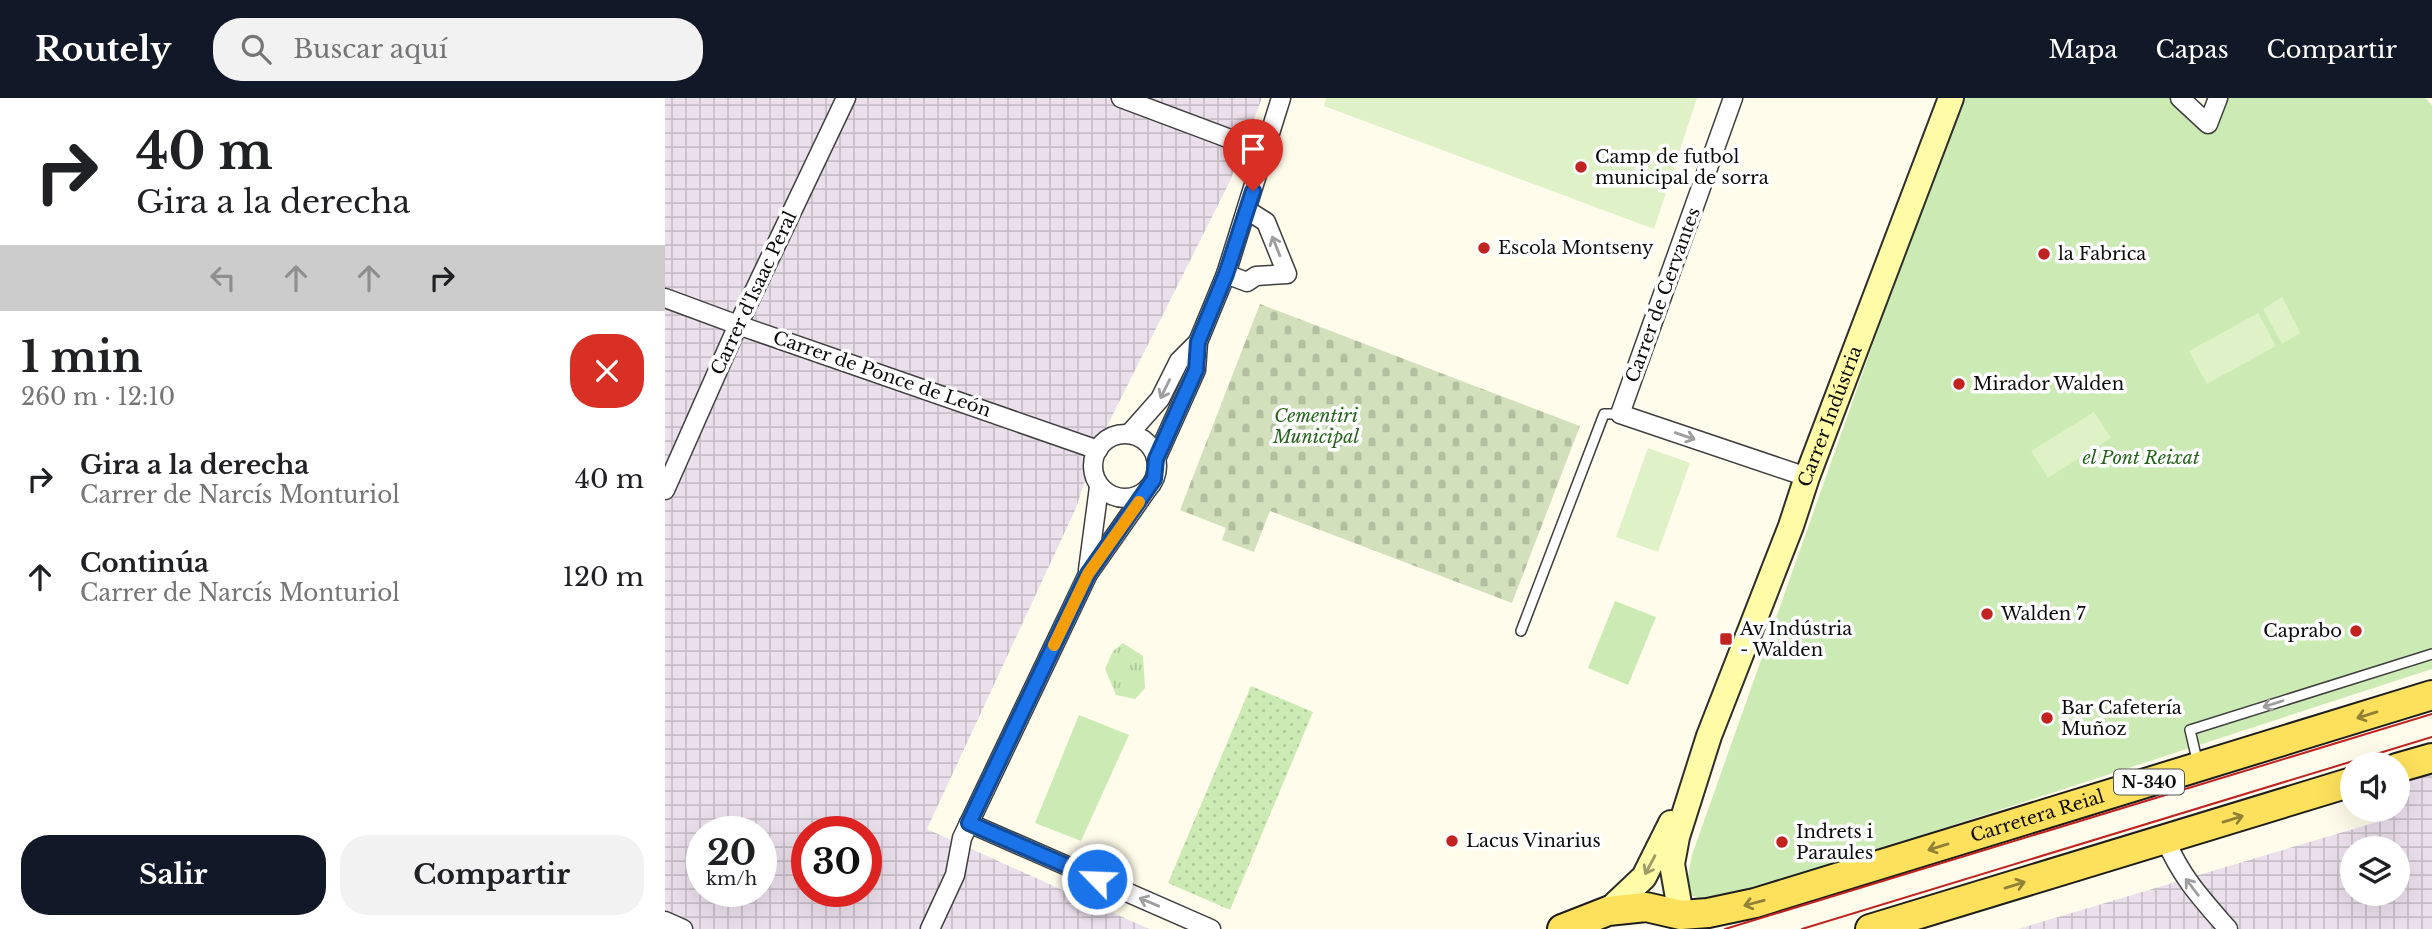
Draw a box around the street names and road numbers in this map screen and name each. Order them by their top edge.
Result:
street label: Carrer de Cervantes [1621,205,1705,385]
street label: Carrer d'Isaac Peral [706,208,802,378]
street label: Carrer de Ponce de León [770,326,994,422]
street label: Carrer Indústria [1794,343,1867,490]
road number: N-340 [2114,769,2184,794]
street label: Carretera Reial [1968,785,2107,847]

